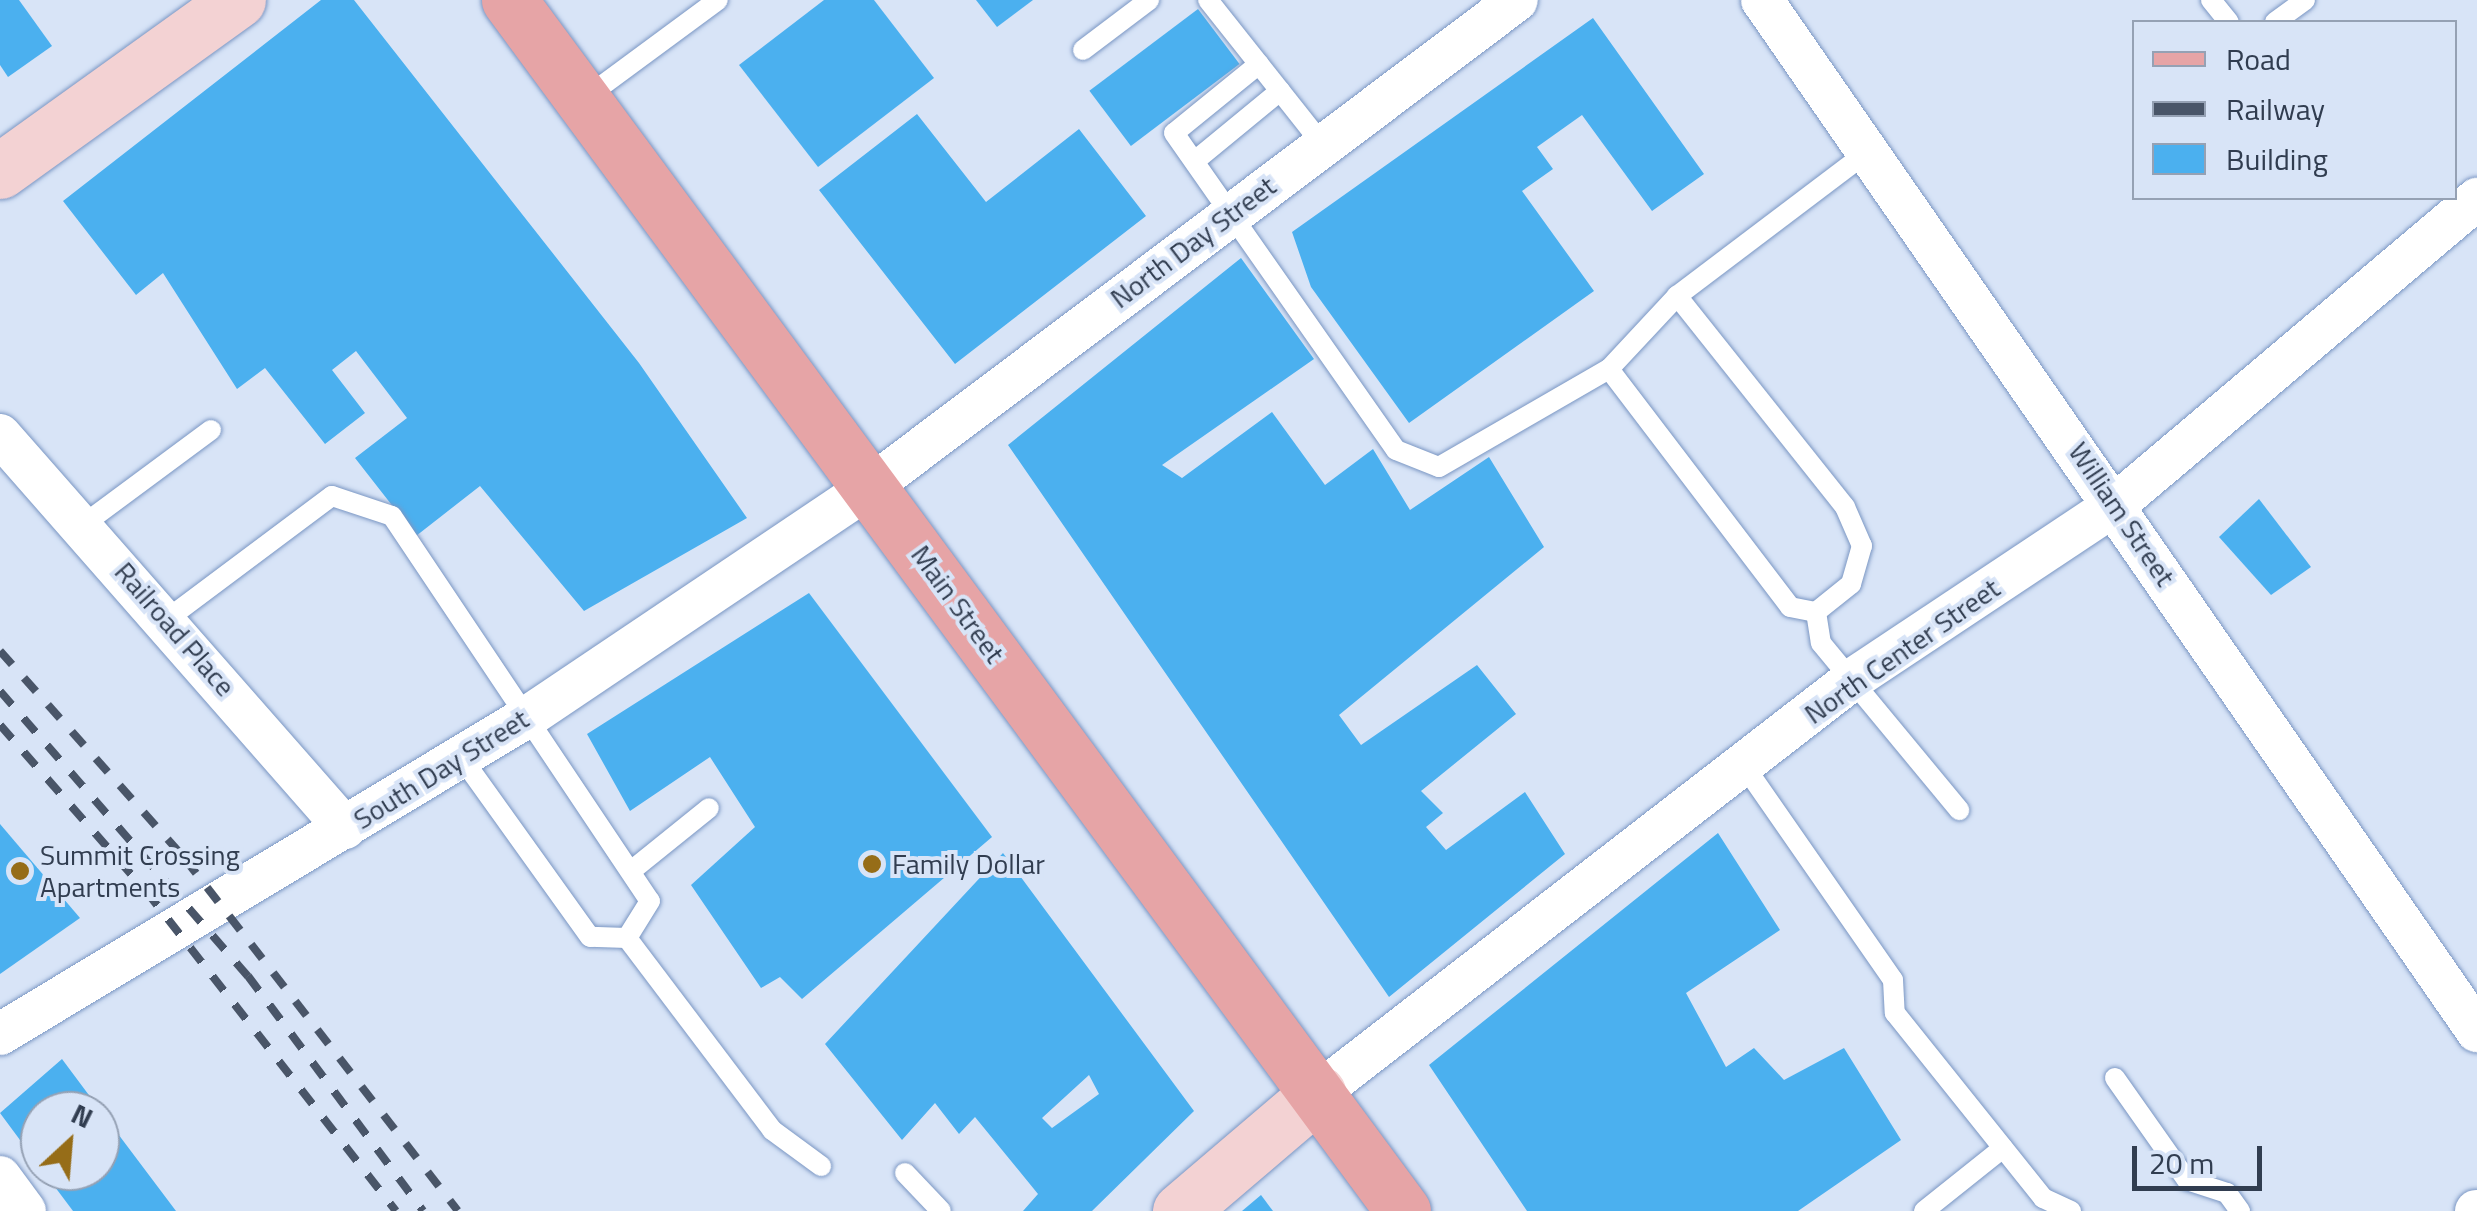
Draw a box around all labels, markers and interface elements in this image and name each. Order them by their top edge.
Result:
legend [2132,20,2457,200]
text: Road [2226,36,2291,82]
text: Railway [2226,86,2325,132]
text: Building [2226,136,2328,182]
street label: North Day Street [1104,169,1282,315]
street label: William Street [2062,436,2182,592]
street label: Main Street [904,539,1012,669]
street label: Railroad Place [108,555,242,703]
street label: North Center Street [1798,571,2006,731]
street label: South Day Street [347,702,535,836]
place label: Summit Crossing Apartments [40,838,240,904]
place label: Family Dollar [892,847,1045,881]
marker: Family Dollar [861,853,883,875]
marker: Summit Crossing Apartments [9,860,31,882]
north arrow [20,1091,120,1191]
text: N [64,1092,101,1139]
scale bar [2137,1126,2267,1188]
text: 20 m [2149,1140,2214,1186]

